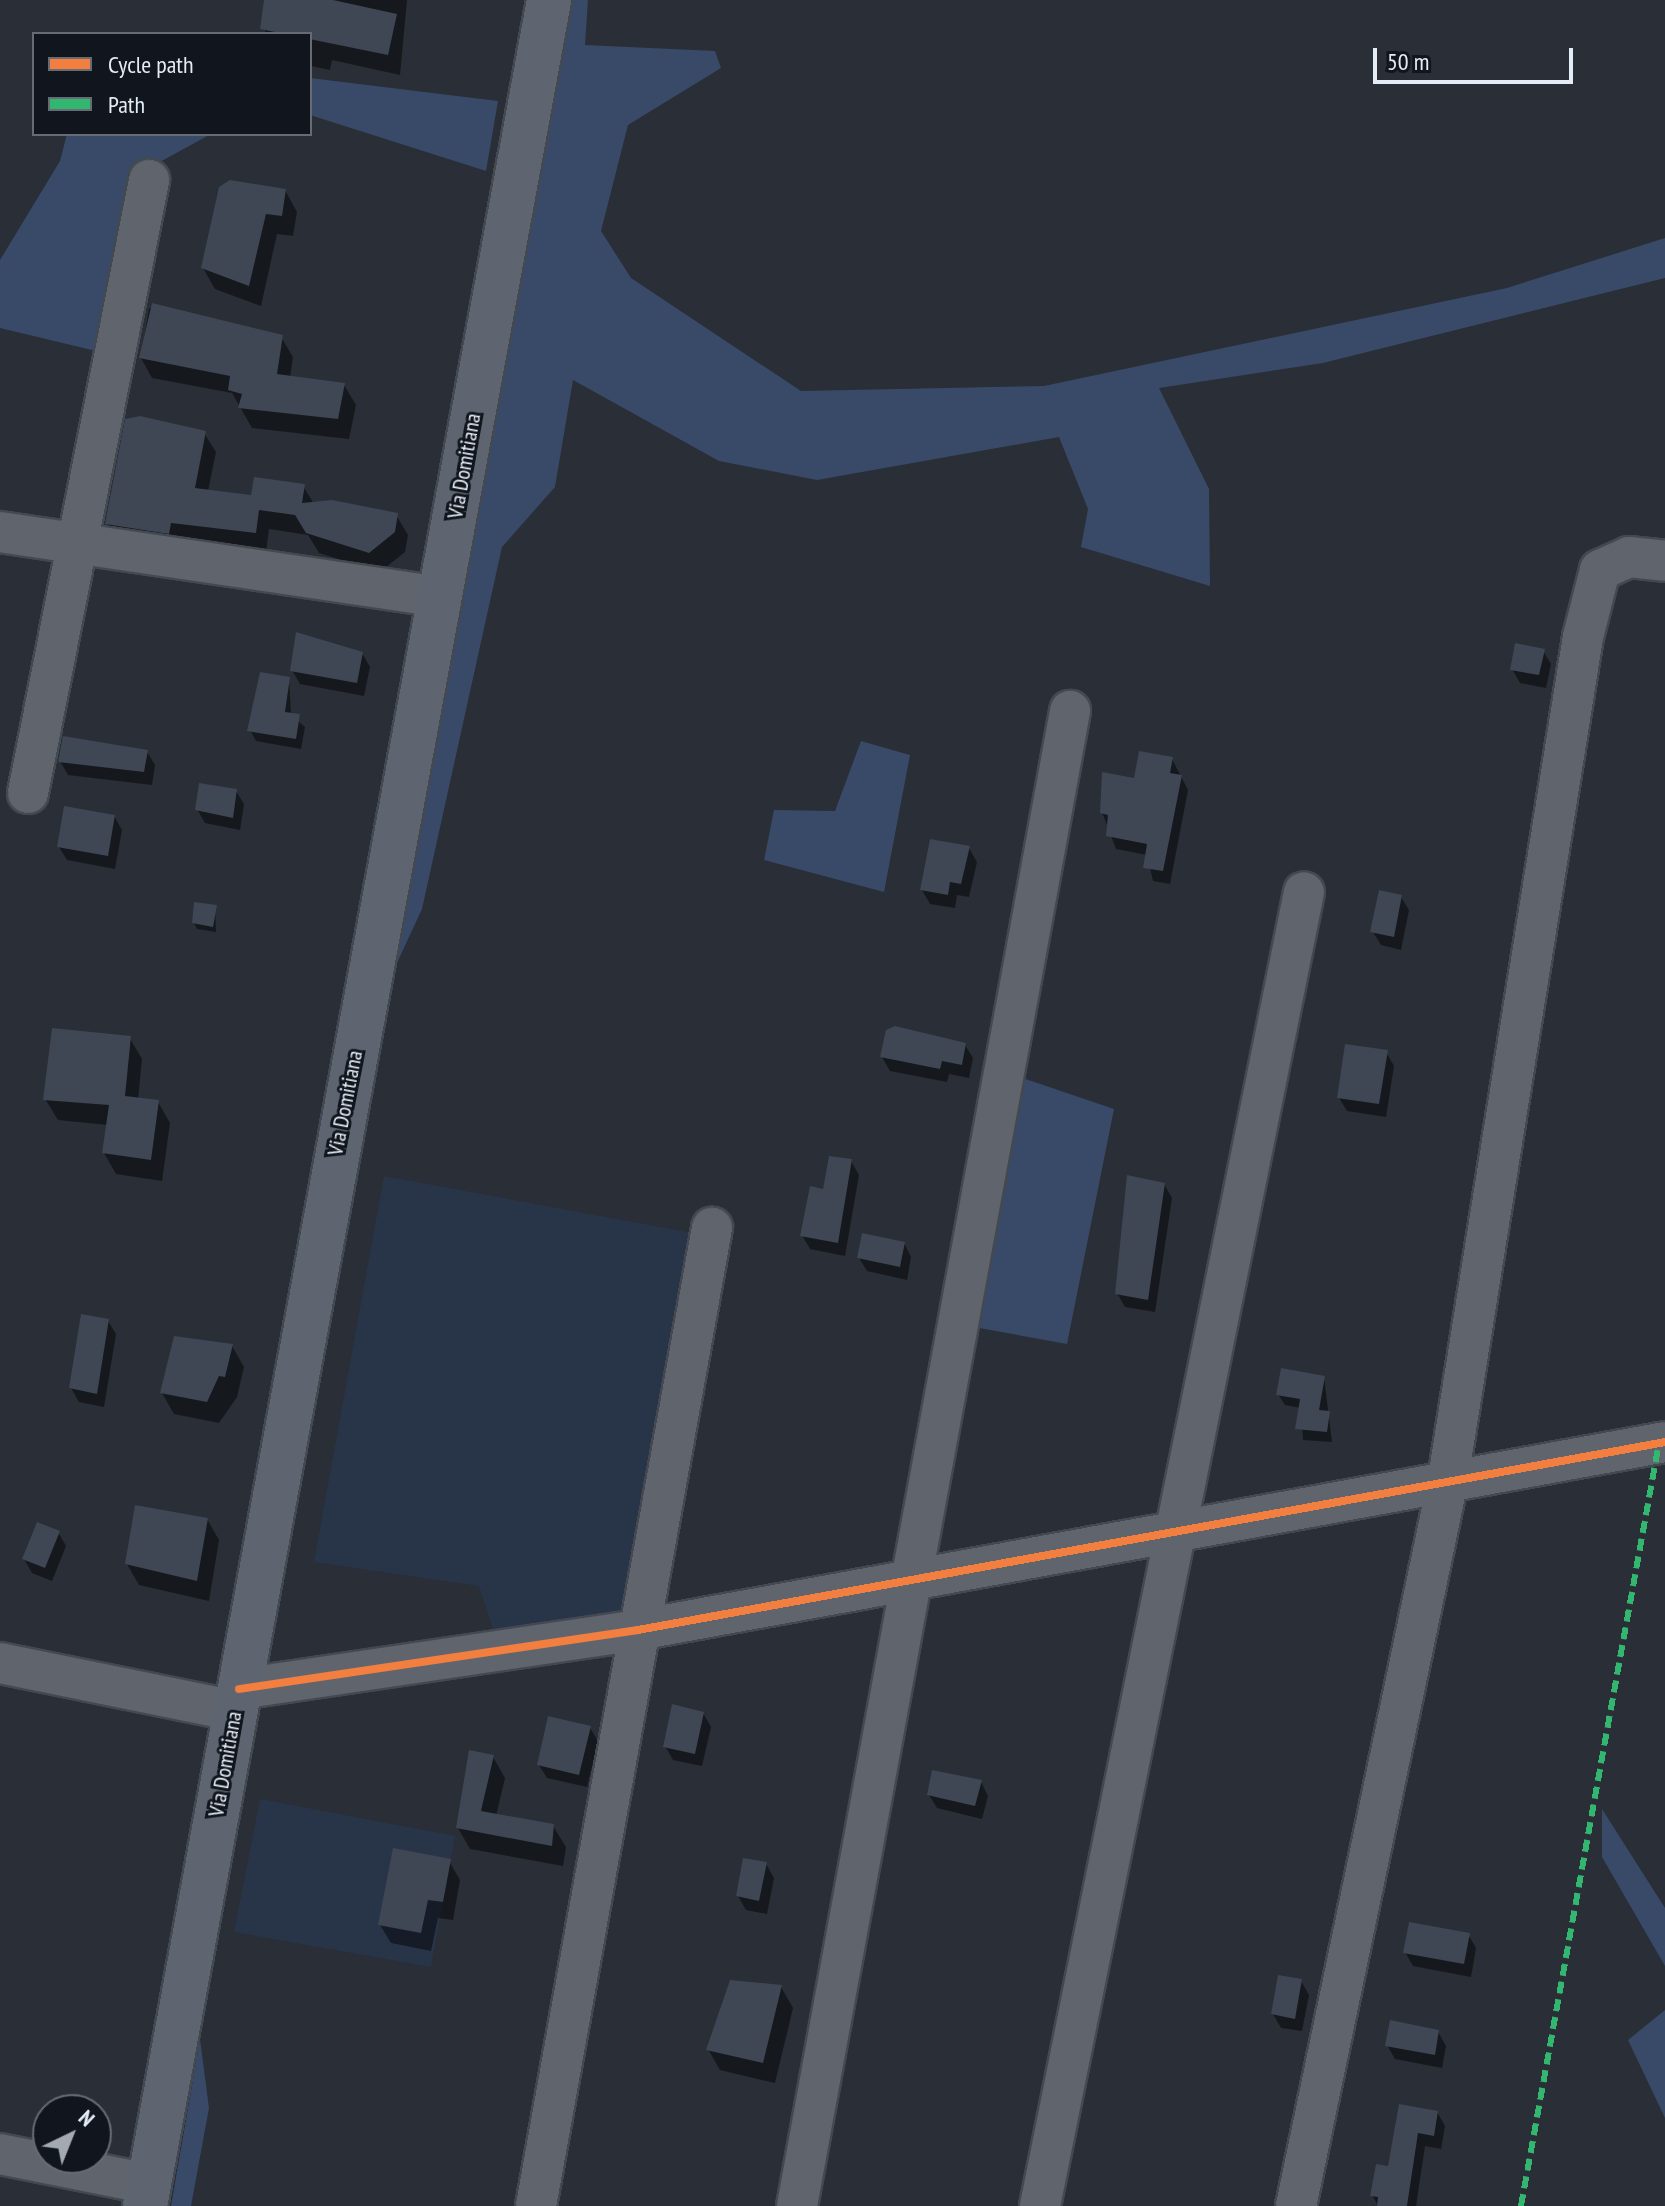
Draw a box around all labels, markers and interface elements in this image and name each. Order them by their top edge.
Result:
legend [32,32,312,136]
scale bar [1377,32,1577,82]
text: 50 m [1387,46,1429,77]
text: Cycle path [108,49,194,80]
text: Path [108,89,145,120]
street label: Via Domitiana [442,411,486,521]
street label: Via Domitiana [322,1048,368,1158]
street label: Via Domitiana [203,1709,247,1819]
north arrow [32,2094,112,2174]
text: N [73,2104,101,2132]

